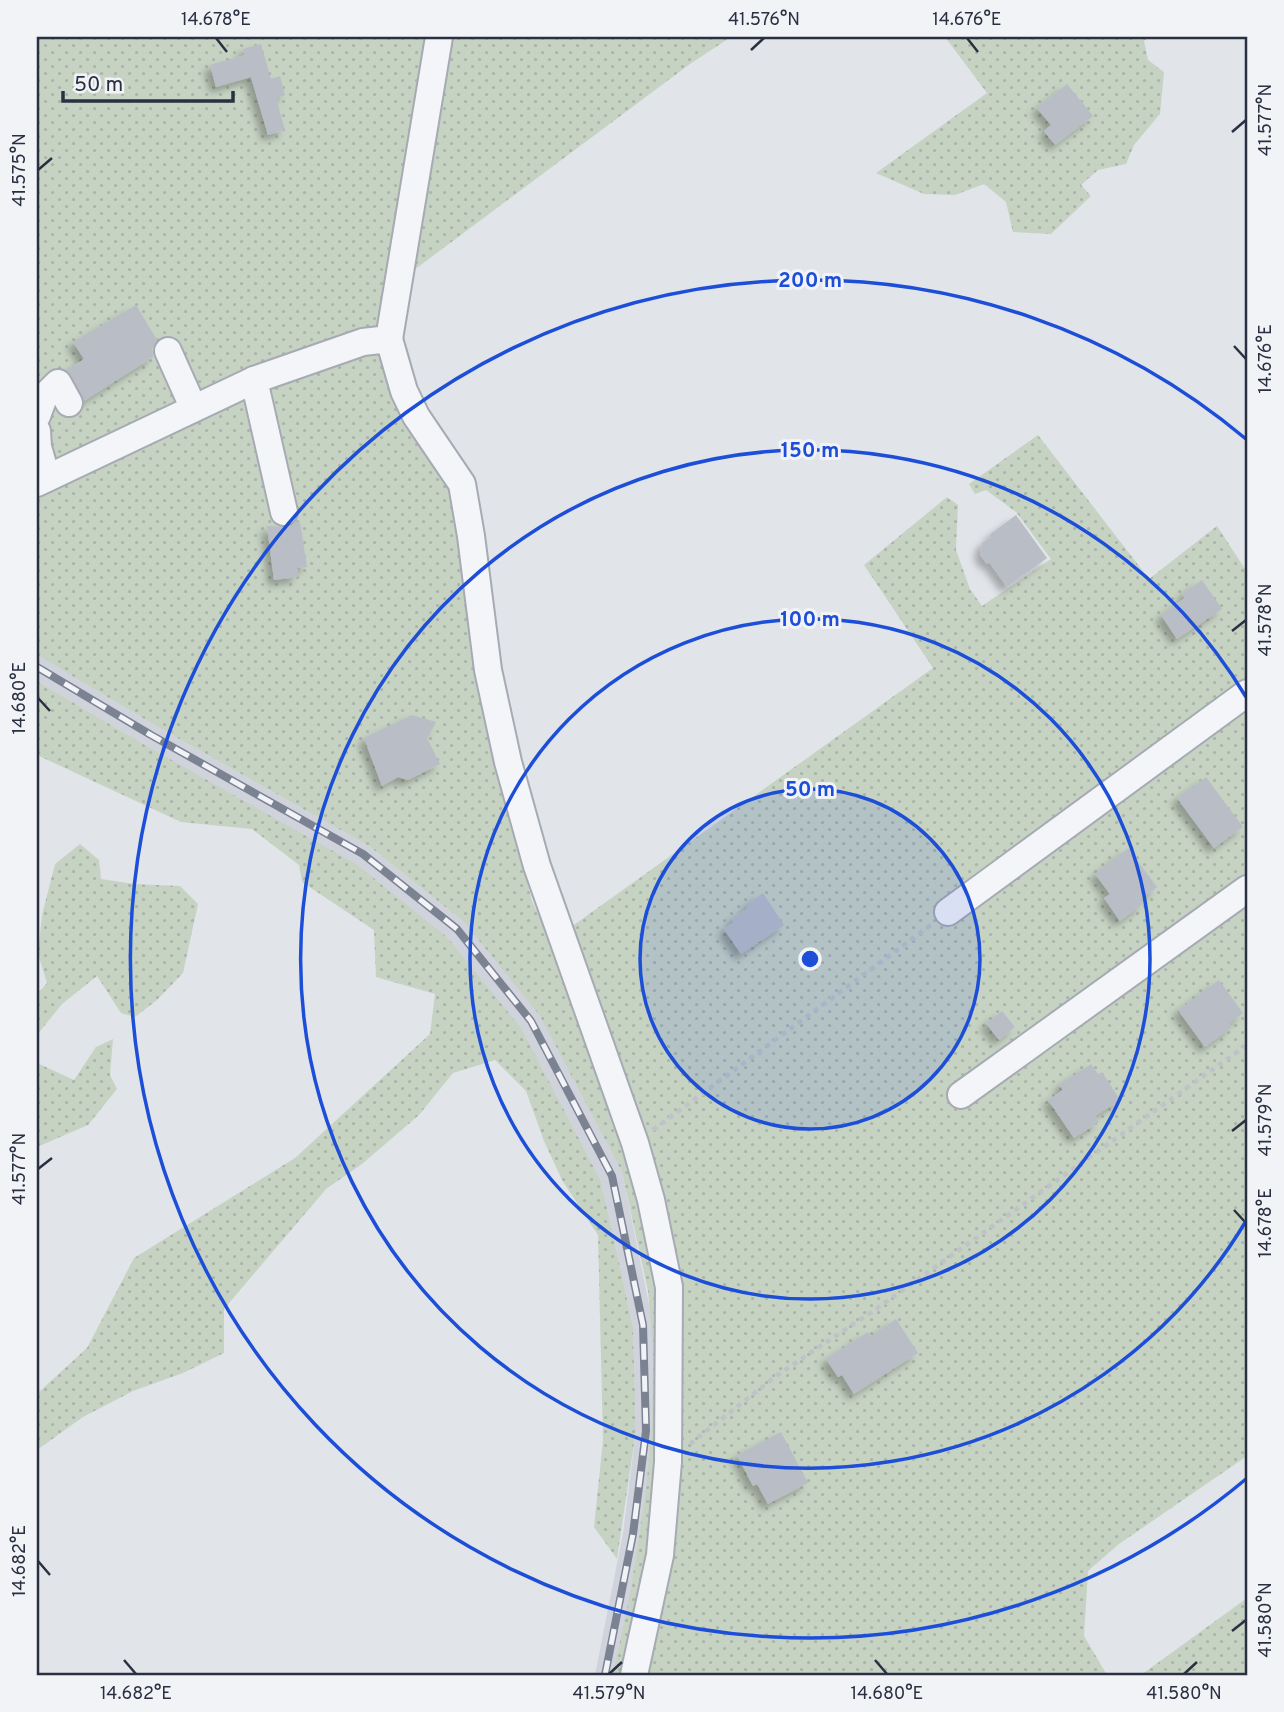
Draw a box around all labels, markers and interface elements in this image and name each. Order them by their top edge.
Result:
text: 14.678°E [181,9,251,32]
text: 41.576°N [728,9,800,32]
text: 14.676°E [932,9,1002,32]
scale bar [63,60,233,104]
text: 50 m [74,72,123,99]
text: 41.577°N [1255,84,1278,156]
text: 41.575°N [9,133,32,207]
text: 200 m [778,268,842,295]
text: 14.676°E [1255,324,1278,394]
text: 150 m [781,438,839,465]
text: 41.578°N [1255,584,1278,656]
text: 100 m [780,607,840,634]
text: 14.680°E [9,662,32,734]
text: 50 m [785,777,835,804]
centre of rings [798,947,822,971]
text: 41.579°N [1255,1083,1278,1157]
text: 41.577°N [9,1133,32,1205]
text: 14.678°E [1255,1188,1278,1258]
text: 14.682°E [9,1525,32,1597]
text: 41.580°N [1255,1582,1278,1658]
text: 14.682°E [100,1683,172,1706]
text: 41.579°N [572,1683,646,1706]
text: 14.680°E [851,1683,923,1706]
text: 41.580°N [1146,1683,1222,1706]

